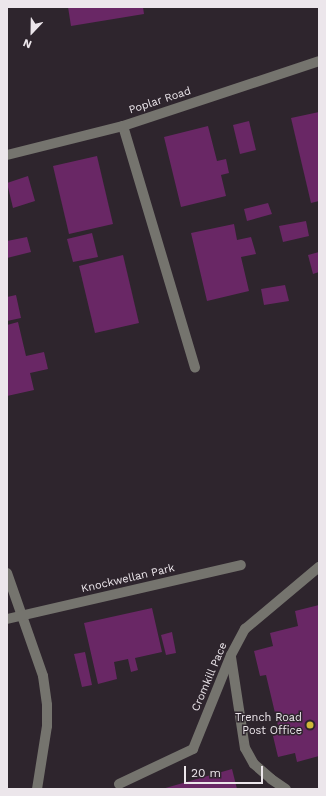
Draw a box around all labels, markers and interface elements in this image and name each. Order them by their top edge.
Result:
north arrow [12,12,52,52]
text: N [21,36,34,51]
street label: Poplar Road [127,85,193,117]
street label: Knockwellan Park [80,562,176,596]
street label: Cromkill Pace [189,640,231,714]
place label: Trench Road Post Office [235,712,302,738]
marker: Trench Road Post Office [305,720,315,730]
scale bar [186,758,265,784]
text: 20 m [191,766,221,780]

